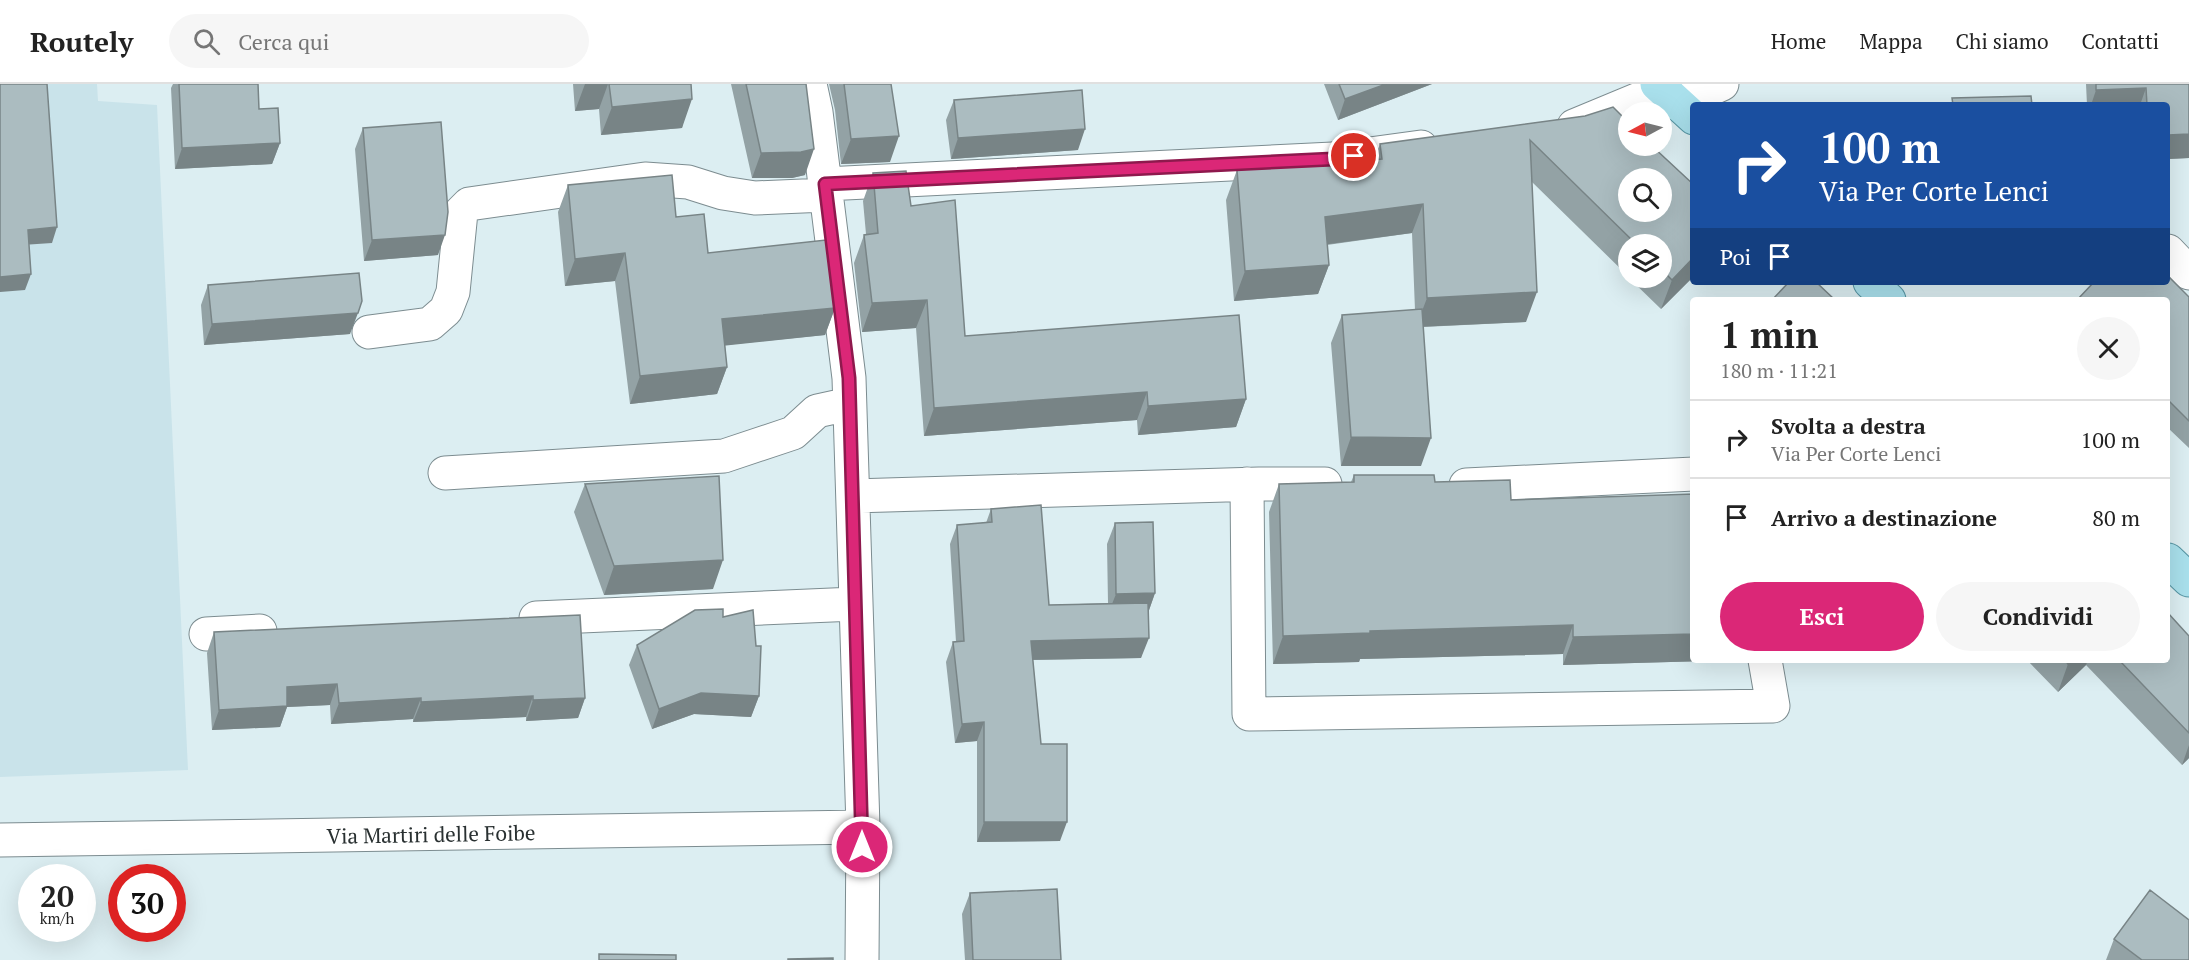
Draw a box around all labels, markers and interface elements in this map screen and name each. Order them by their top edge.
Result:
search box [169,14,589,68]
text: Routely [30,23,133,60]
icon: search [190,25,223,58]
text: Cerca qui [238,27,329,56]
text: Home [1771,27,1826,55]
text: Mappa [1859,27,1923,55]
text: Chi siamo [1956,27,2049,55]
text: Contatti [2082,27,2159,55]
north arrow [1618,102,1672,156]
map controls [1618,102,1672,288]
text: 100 m [1819,119,1940,175]
icon: right [1720,126,1798,204]
pin [1328,130,1379,181]
icon: arrive [1337,139,1370,172]
button: search [1618,168,1672,222]
text: Via Per Corte Lenci [1819,173,2049,209]
button: layers [1618,234,1672,288]
icon: arrive [1763,240,1796,273]
text: Poi [1720,242,1751,271]
text: 1 min [1720,311,1818,358]
button: close [2077,317,2140,380]
text: 180 m · 11:21 [1720,357,1838,384]
text: Svolta a destra [1771,411,1926,440]
icon: right [1720,423,1753,456]
text: 100 m [2080,425,2140,454]
text: Via Per Corte Lenci [1771,440,1941,467]
icon: arrive [1720,501,1753,534]
text: Arrivo a destinazione [1771,503,1997,532]
text: 80 m [2092,503,2140,532]
button: Esci [1720,582,1924,651]
button: Condividi [1936,582,2140,651]
position arrow [830,815,894,879]
street label: Via Martiri delle Foibe [326,818,536,850]
speed limit sign: 30 [108,864,186,942]
text: 20 [40,876,74,916]
text: km/h [40,908,74,928]

